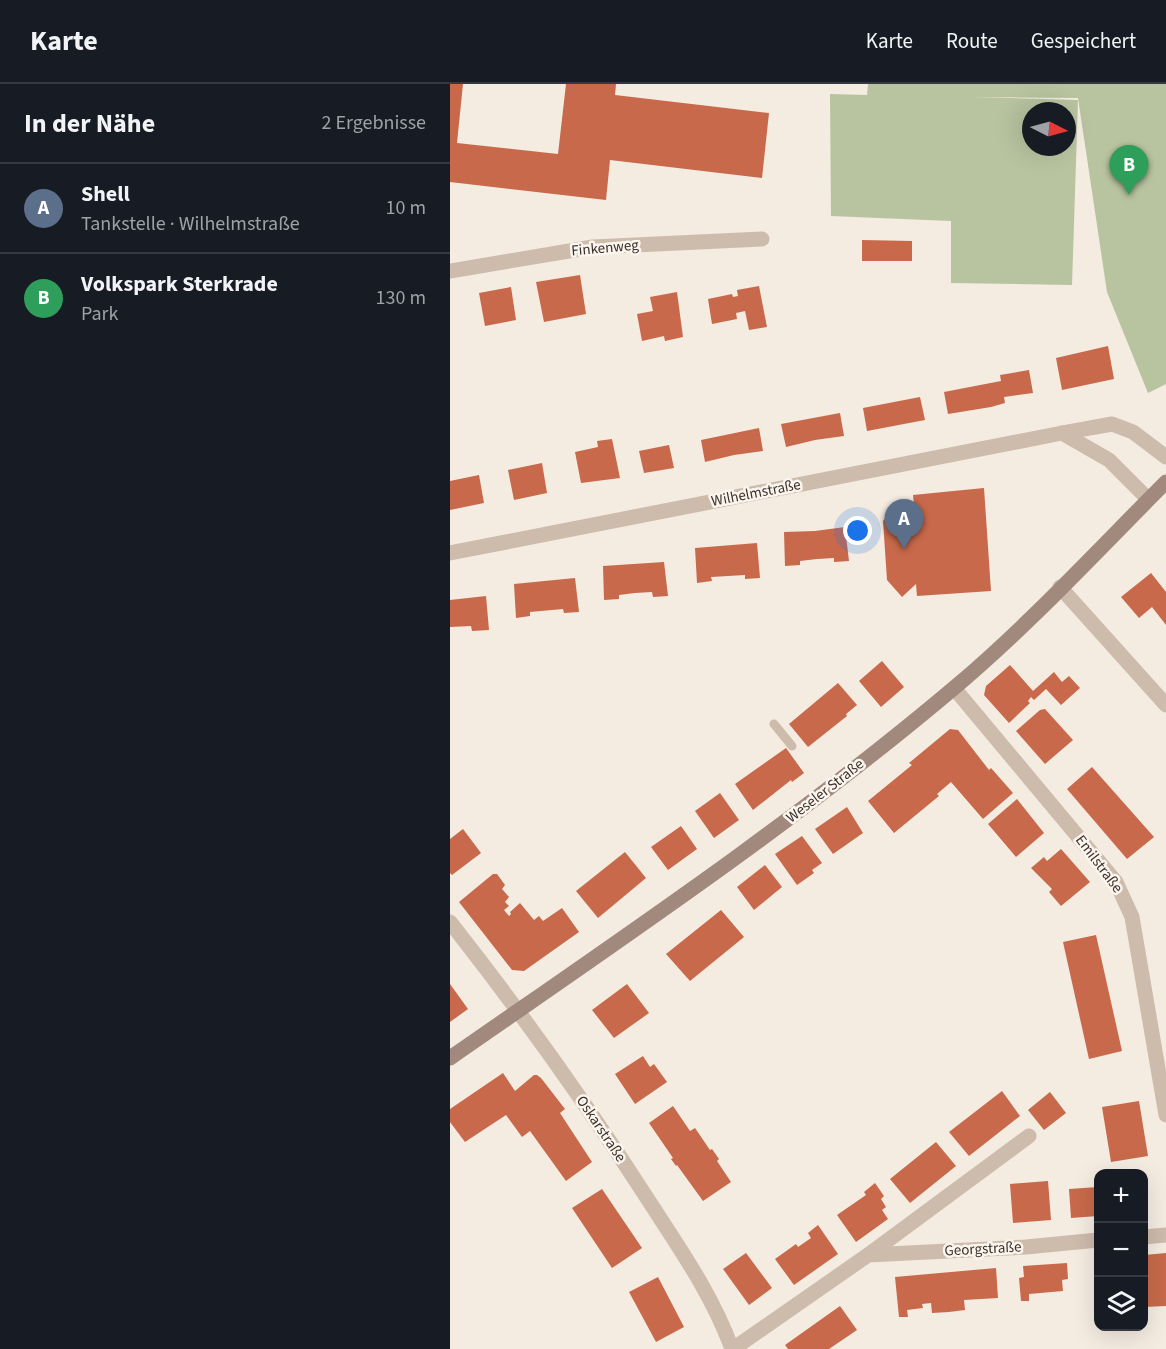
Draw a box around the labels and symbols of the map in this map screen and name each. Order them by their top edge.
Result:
north arrow [1022,102,1076,156]
pin: B [1110,146,1148,195]
street label: Finkenweg [570,235,640,261]
street label: Wilhelmstraße [709,474,803,512]
pin: A [884,500,924,549]
your location [843,516,872,545]
street label: Weseler Straße [782,754,868,828]
street label: Emilstraße [1070,831,1128,897]
street label: Oskarstraße [571,1092,631,1166]
street label: Georgstraße [944,1236,1022,1262]

